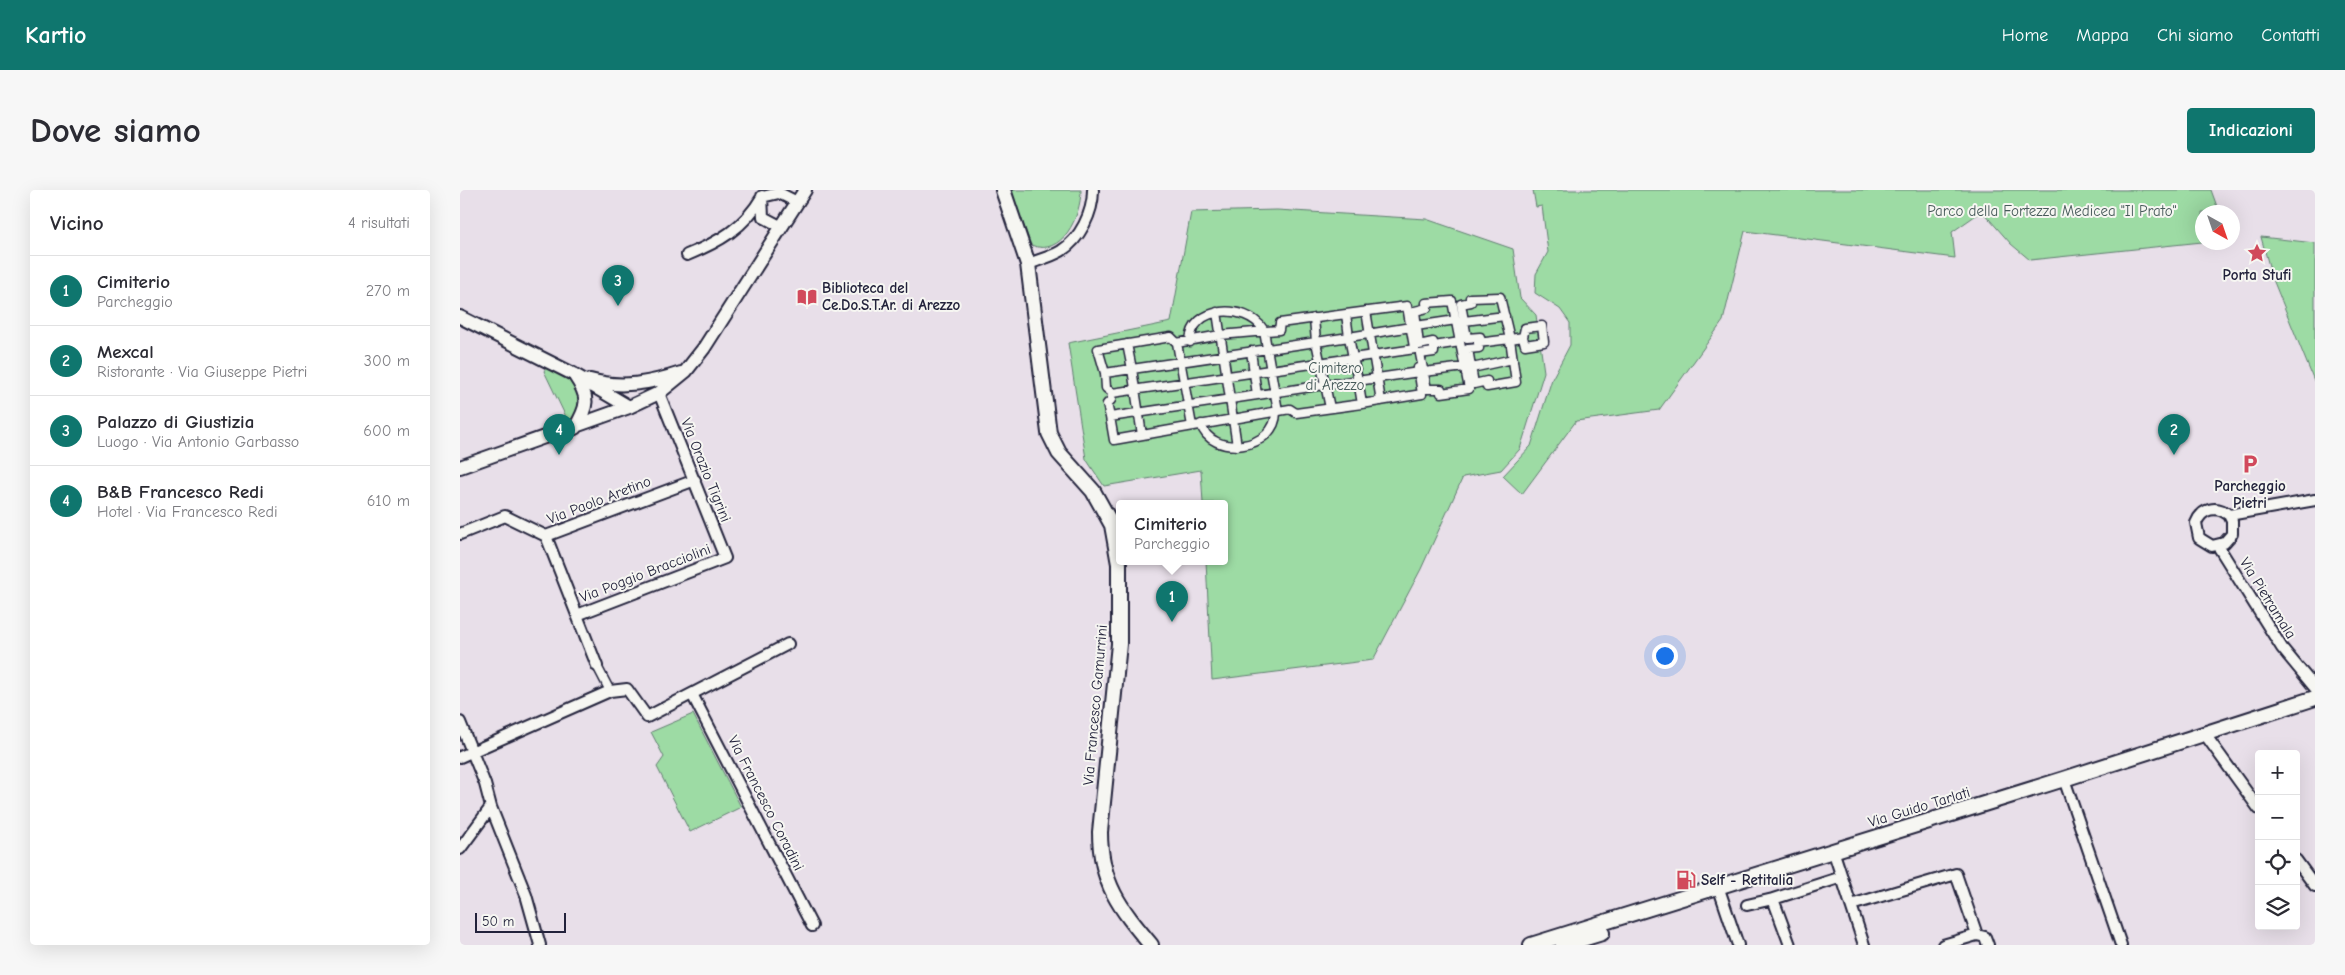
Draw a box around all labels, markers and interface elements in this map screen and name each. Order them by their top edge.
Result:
text: Kartio [25,21,87,49]
text: Home [2002,25,2048,46]
text: Mappa [2076,25,2129,46]
text: Chi siamo [2157,25,2233,46]
text: Contatti [2261,25,2320,46]
button: Indicazioni [2187,108,2315,153]
text: Dove siamo [30,110,201,151]
park label: Parco della Fortezza Medicea "Il Prato" [1927,202,2177,220]
north arrow [2195,205,2240,250]
text: Vicino [50,211,104,235]
text: 4 risultati [348,214,410,232]
place icon: Porta Stufi [2246,242,2268,264]
pin: 3 [602,265,634,306]
place label: Porta Stufi [2223,266,2291,284]
text: Cimiterio [97,271,170,293]
place label: Biblioteca del Ce.Do.S.T.Ar. di Arezzo [822,279,960,314]
text: 1 [63,282,69,300]
text: 270 m [366,282,410,300]
library icon: Biblioteca del Ce.Do.S.T.Ar. di Arezzo [796,286,818,308]
text: Parcheggio [97,293,173,311]
text: Mexcal [97,341,154,363]
text: 2 [62,352,70,370]
text: 300 m [364,352,410,370]
park label: Cimitero di Arezzo [1306,359,1364,394]
text: Ristorante · Via Giuseppe Pietri [97,363,307,381]
text: Palazzo di Giustizia [97,411,254,433]
pin: 4 [543,414,575,455]
pin: 2 [2158,414,2190,455]
street label: Via Orazio Tigrini [677,415,735,525]
text: 3 [62,422,70,440]
text: 600 m [363,422,410,440]
text: Luogo · Via Antonio Garbasso [97,433,299,451]
parking icon: Parcheggio Pietri [2239,453,2261,475]
street label: Via Paolo Aretino [545,472,653,528]
place label: Parcheggio Pietri [2214,477,2286,512]
text: B&B Francesco Redi [97,481,264,503]
text: 4 [62,492,70,510]
text: 610 m [367,492,410,510]
popup [1116,500,1228,565]
text: Hotel · Via Francesco Redi [97,503,278,521]
text: Cimiterio [1134,513,1207,535]
text: Parcheggio [1134,535,1210,553]
street label: Via Poggio Bracciolini [577,540,713,606]
street label: Via Pietramala [2236,554,2300,642]
pin: 1 [1156,581,1188,622]
street label: Via Francesco Gamurrini [1079,624,1111,786]
your location [1652,643,1678,669]
street label: Via Francesco Coradini [724,732,808,874]
map controls [2255,750,2300,930]
button: + [2255,750,2300,795]
street label: Via Guido Tarlati [1866,783,1972,831]
button: − [2255,795,2300,840]
button: locate [2255,840,2300,885]
fuel station icon: Self - Retitalia [1675,869,1697,891]
place label: Self - Retitalia [1701,871,1793,889]
button: layers [2255,885,2300,930]
scale bar [475,910,566,933]
text: 50 m [482,913,514,930]

